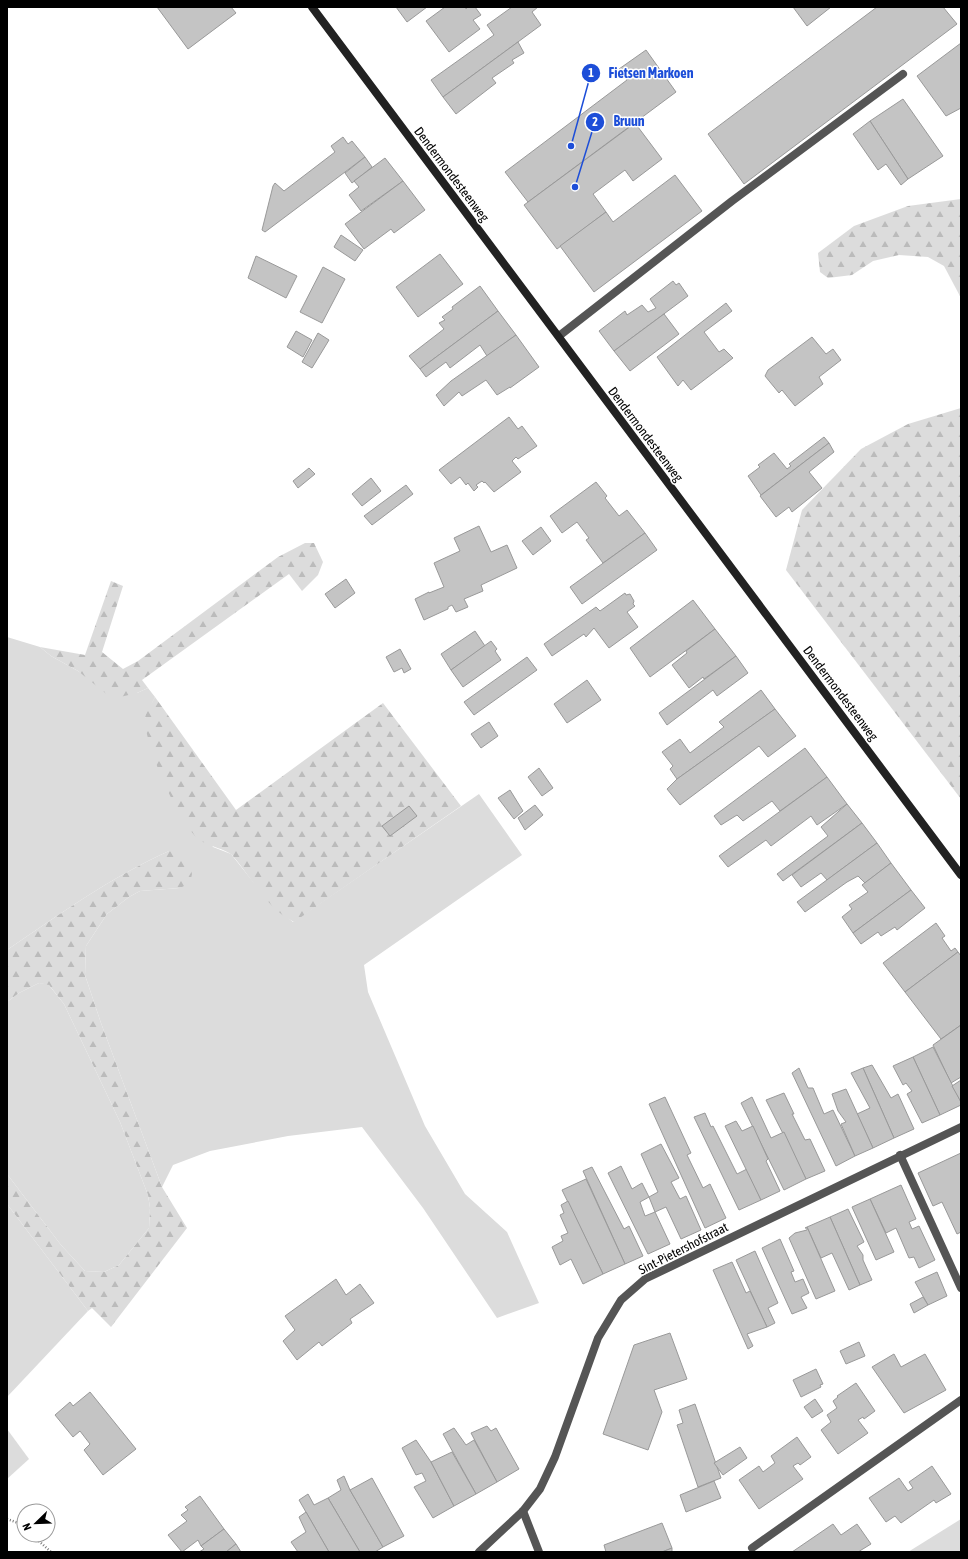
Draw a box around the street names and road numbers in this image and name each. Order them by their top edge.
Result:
street label: Dendermondesteenweg [411,124,492,225]
street label: Dendermondesteenweg [605,384,686,485]
street label: Dendermondesteenweg [800,643,881,744]
street label: Sint-Pietershofstraat [636,1219,731,1277]

